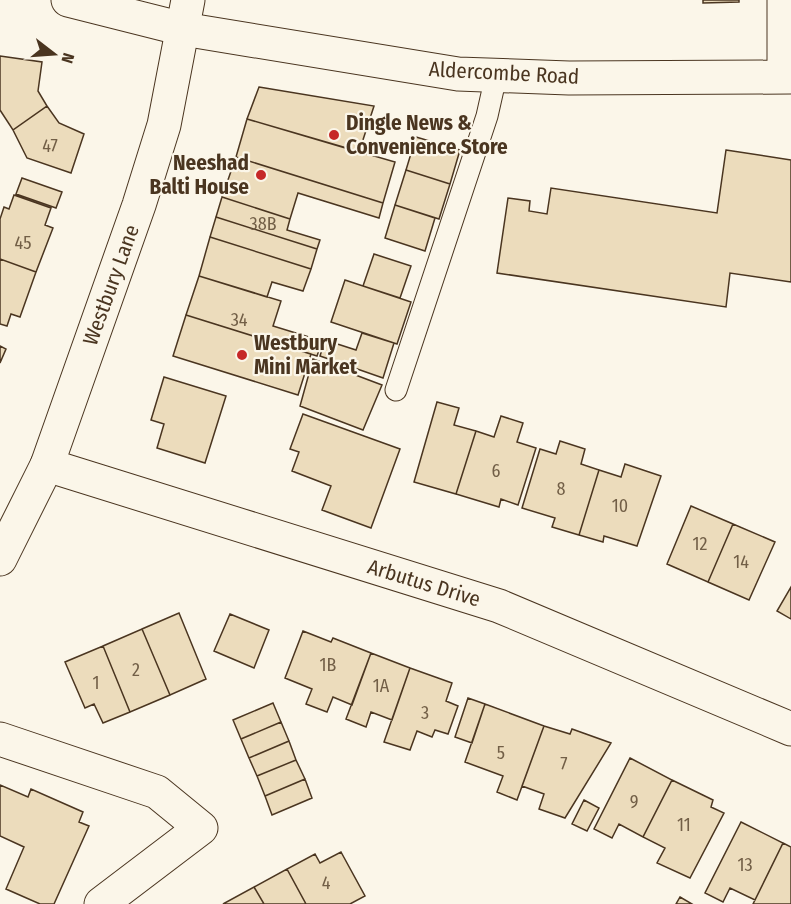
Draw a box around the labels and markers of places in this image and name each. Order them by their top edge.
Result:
place label: Dingle News & Convenience Store [346,110,508,160]
marker: Dingle News & Convenience Store [327,128,341,142]
place label: Neeshad Balti House [150,150,249,200]
marker: Neeshad Balti House [254,168,268,182]
place label: Westbury Mini Market [254,330,358,380]
marker: Westbury Mini Market [235,348,249,362]

